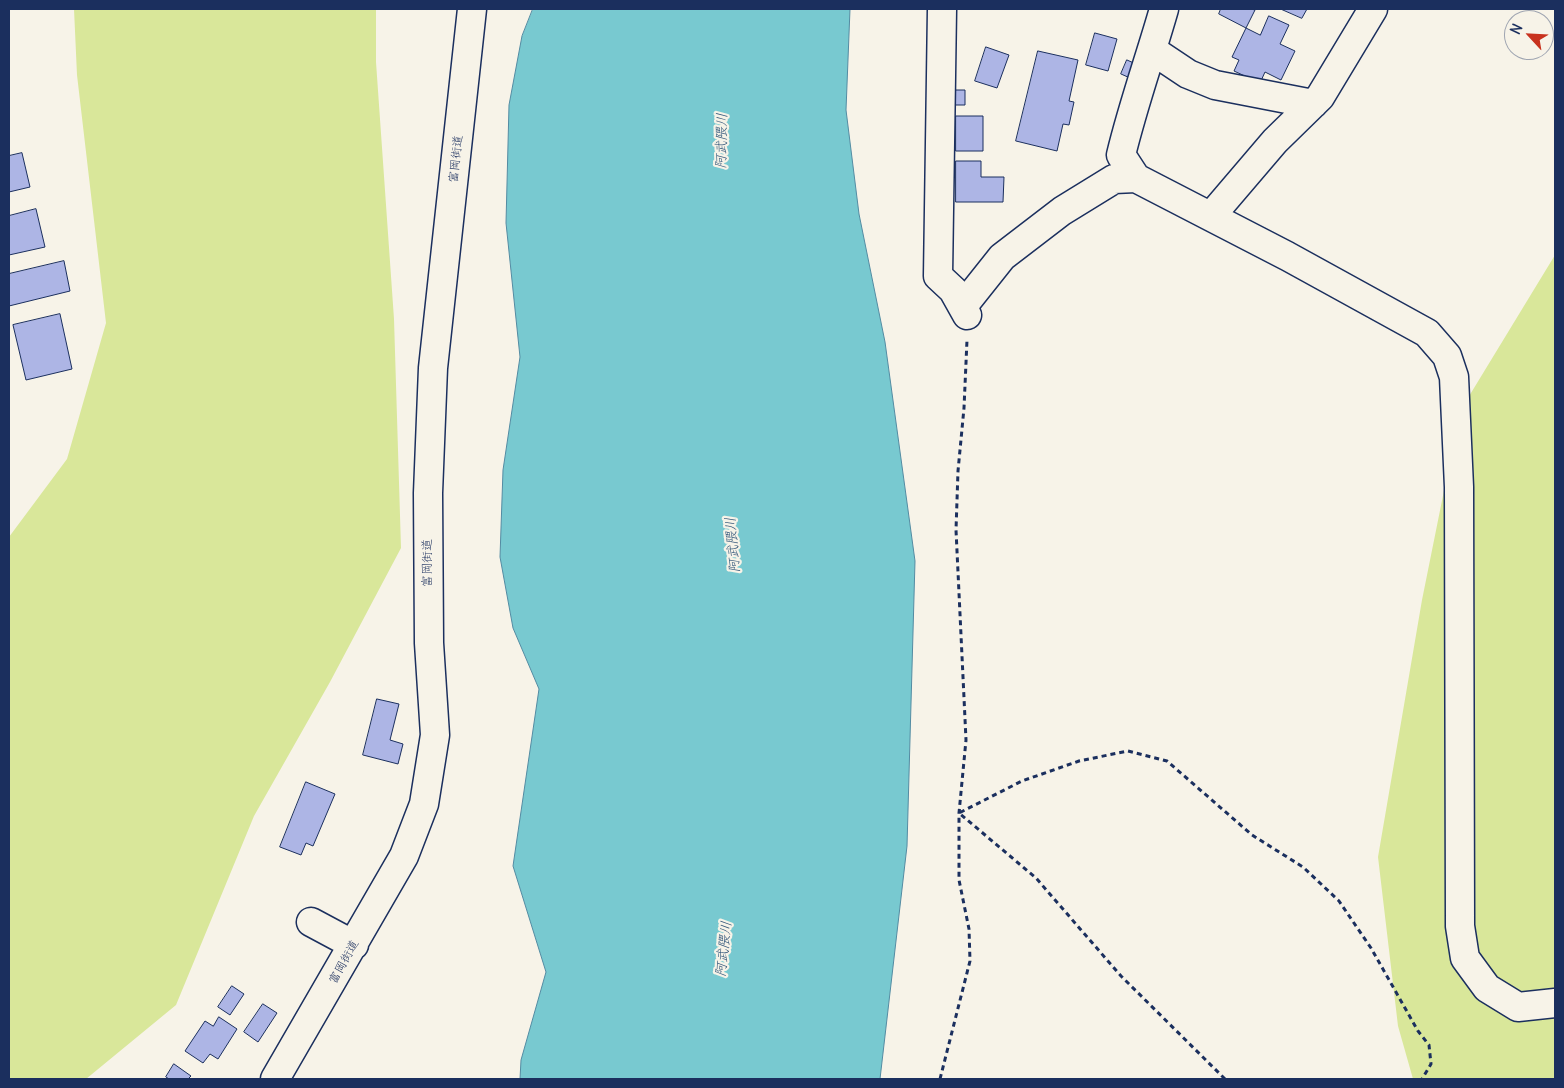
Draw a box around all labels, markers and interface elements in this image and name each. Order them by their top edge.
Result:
north arrow [1504,10,1554,60]
text: N [1506,21,1527,37]
water label: 阿武隈川 [713,113,731,169]
street label: 富岡街道 [446,134,466,184]
water label: 阿武隈川 [722,516,744,574]
street label: 富岡街道 [421,539,435,587]
water label: 阿武隈川 [713,920,735,978]
street label: 富岡街道 [326,938,362,986]

